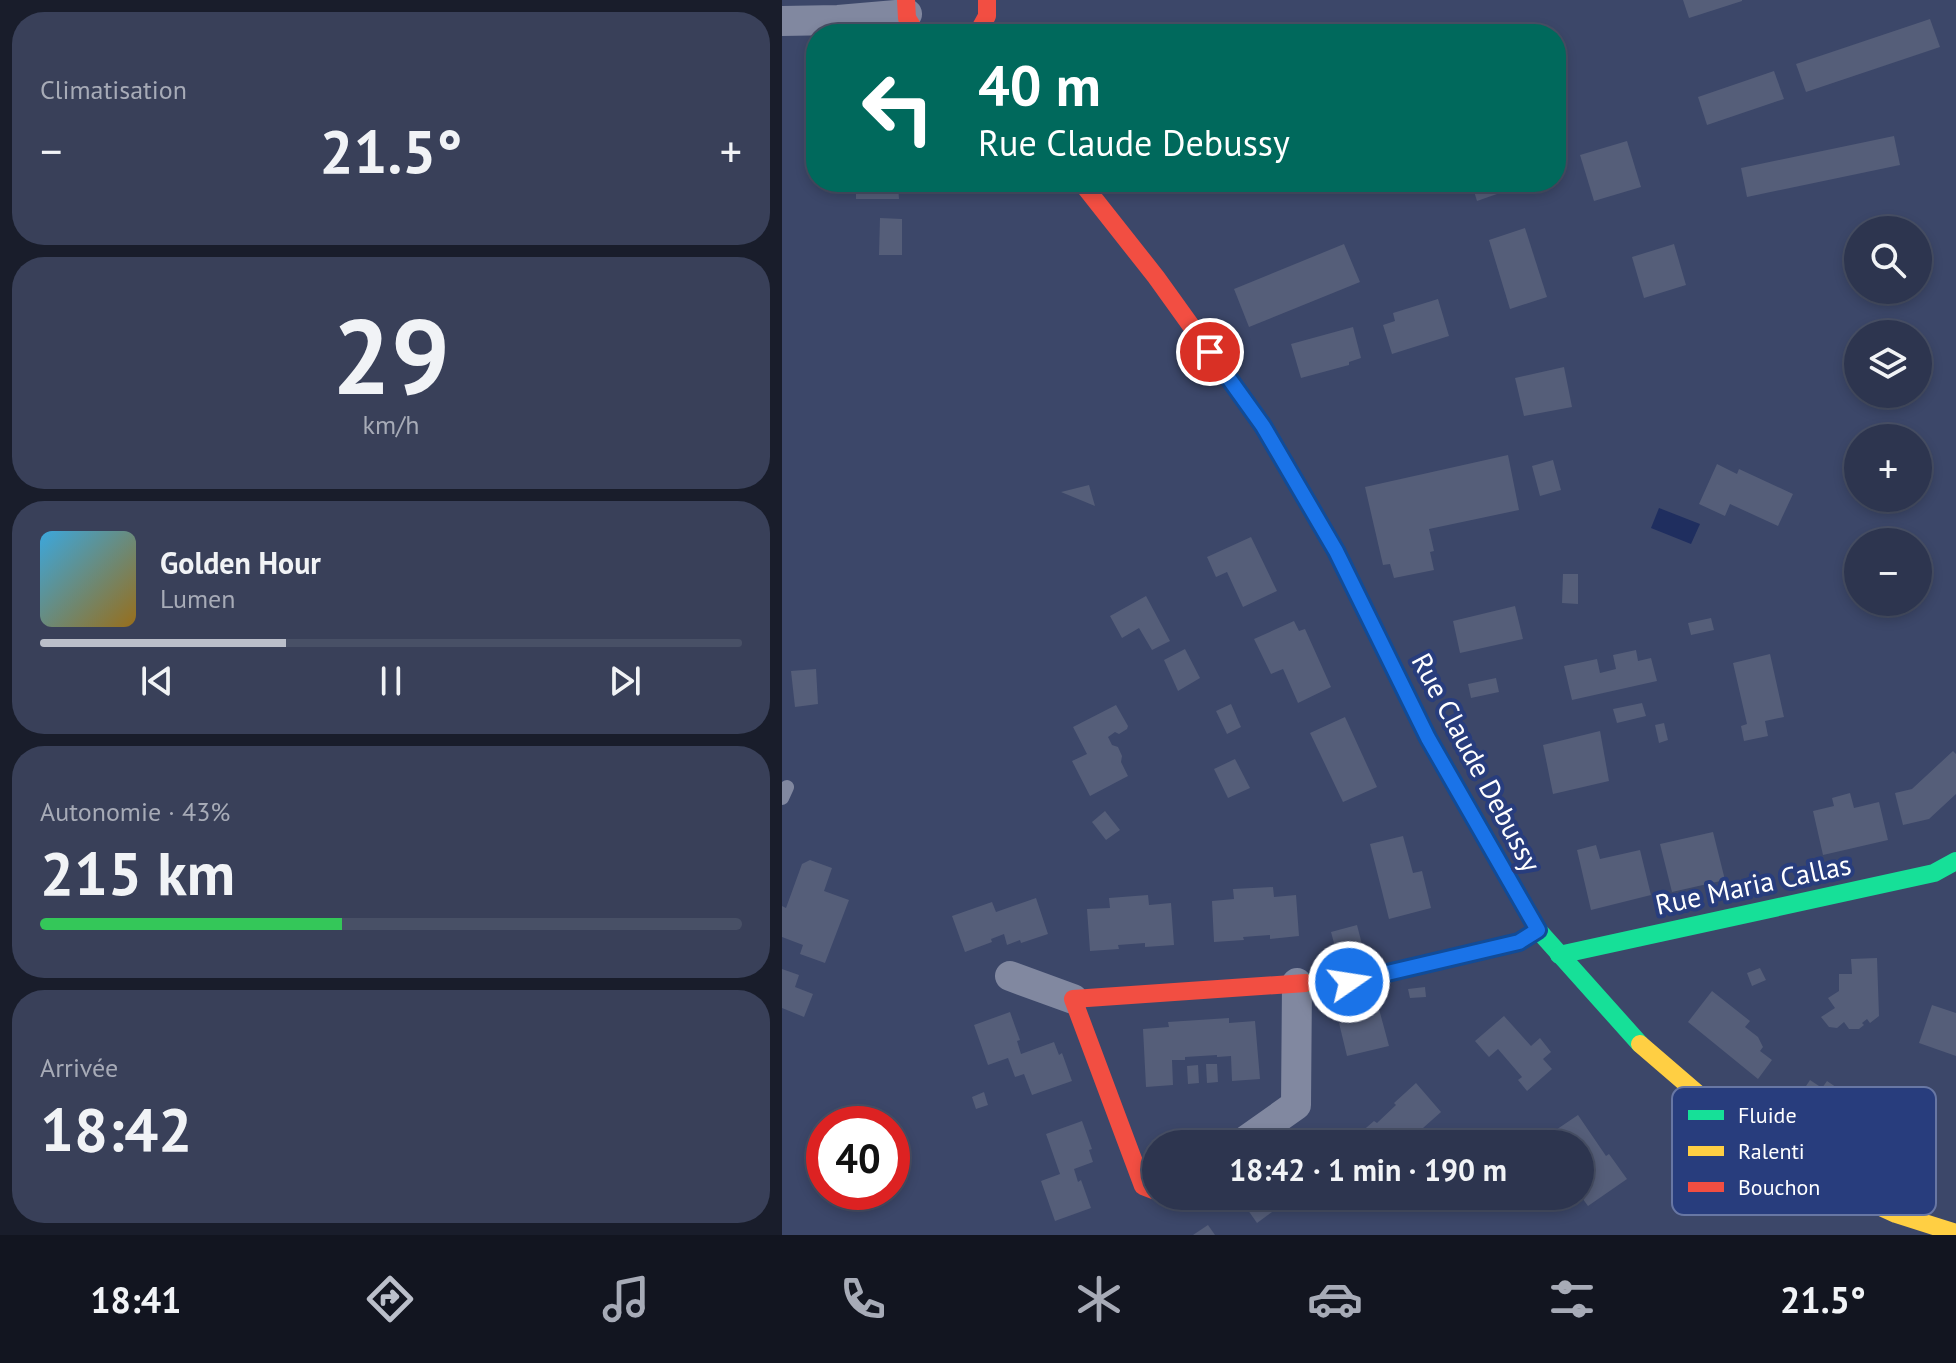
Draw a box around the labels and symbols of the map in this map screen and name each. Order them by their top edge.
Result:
pin [1176,318,1244,386]
street label: Rue Claude Debussy [1404,646,1550,878]
street label: Rue Maria Callas [1652,845,1854,923]
position arrow [1307,940,1391,1024]
legend [1672,1087,1936,1215]
text: Fluide [1738,1101,1797,1129]
speed limit sign: 40 [806,1106,910,1210]
text: Ralenti [1738,1137,1805,1165]
text: Bouchon [1738,1173,1820,1201]

